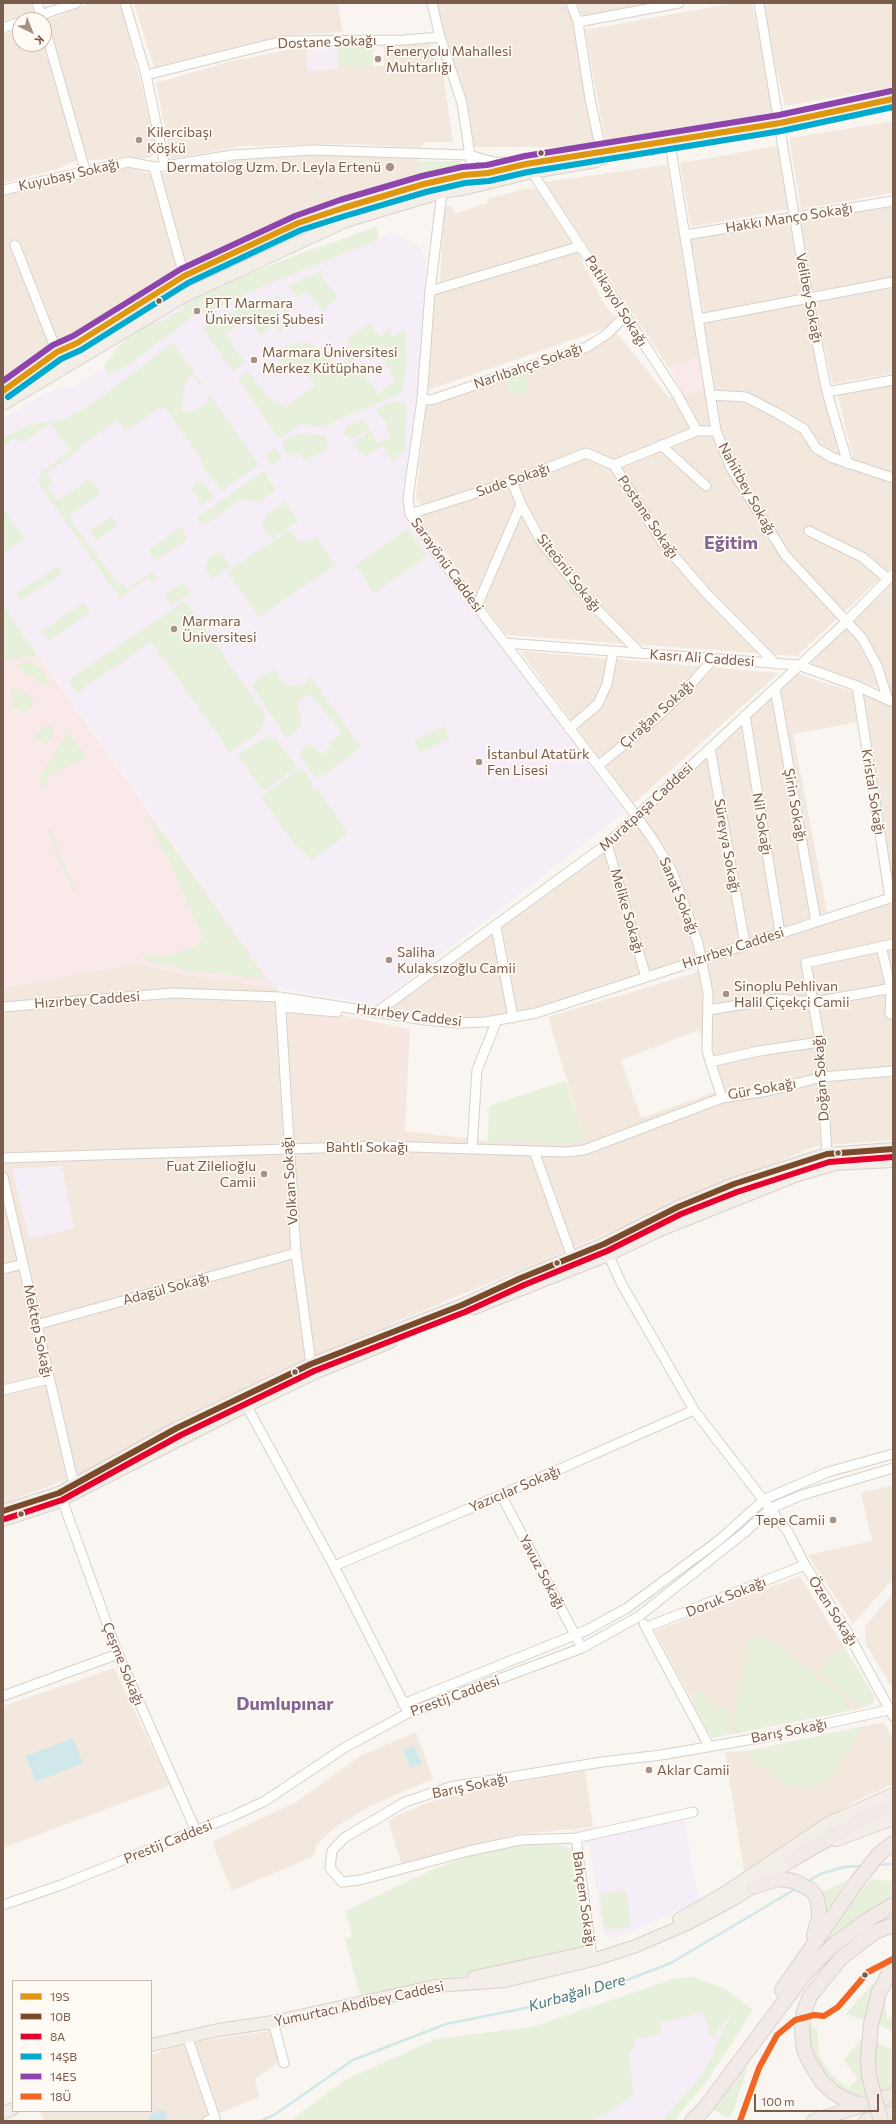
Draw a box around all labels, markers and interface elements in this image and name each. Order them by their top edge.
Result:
north arrow [12,12,52,52]
street label: Dostane Sokağı [277,32,377,52]
text: K [33,33,47,48]
place label: Feneryolu Mahallesi Muhtarlığı [386,43,512,76]
marker: Feneryolu Mahallesi Muhtarlığı [373,54,383,64]
place label: Kilercibaşı Köşkü [147,124,212,156]
marker: Kilercibaşı Köşkü [134,135,144,145]
unlabelled marker [536,148,546,158]
street label: Kuyubaşı Sokağı [17,155,121,195]
place label: Dermatolog Uzm. Dr. Leyla Ertenü [167,159,381,175]
marker: Dermatolog Uzm. Dr. Leyla Ertenü [384,161,396,173]
street label: Hakkı Manço Sokağı [724,200,854,236]
street label: Patikayol Sokağı [581,252,651,350]
street label: Velibey Sokağı [792,252,826,344]
place label: PTT Marmara Üniversitesi Şubesi [205,295,324,328]
unlabelled marker [154,296,164,306]
marker: PTT Marmara Üniversitesi Şubesi [192,306,202,316]
street label: Narlıbahçe Sokağı [471,340,585,392]
place label: Marmara Üniversitesi Merkez Kütüphane [262,344,398,376]
marker: Marmara Üniversitesi Merkez Kütüphane [249,355,259,365]
street label: Nahitbey Sokağı [715,440,779,538]
street label: Sude Sokağı [474,460,552,500]
street label: Postane Sokağı [614,472,682,562]
street label: Sarayönü Caddesi [407,515,487,615]
street label: Siteönü Sokağı [533,531,605,615]
district label: Eğitim [704,532,758,554]
place label: Marmara Üniversitesi [182,613,256,646]
marker: Marmara Üniversitesi [169,624,179,634]
street label: Kasrı Ali Caddesi [649,646,755,670]
street label: Çırağan Sokağı [616,676,698,752]
place label: İstanbul Atatürk Fen Lisesi [487,746,590,778]
street label: Kristal Sokağı [858,748,888,836]
marker: İstanbul Atatürk Fen Lisesi [474,757,484,767]
street label: Muratpaşa Caddesi [596,759,696,855]
street label: Şirin Sokağı [780,767,810,843]
street label: Nil Sokağı [749,792,775,856]
street label: Süreyya Sokağı [710,797,744,895]
street label: Sanat Sokağı [656,855,702,937]
street label: Melike Sokağı [607,866,647,956]
street label: Hızırbey Caddesi [680,924,786,972]
place label: Saliha Kulaksızoğlu Camii [397,944,516,976]
marker: Saliha Kulaksızoğlu Camii [384,955,394,965]
place label: Sinoplu Pehlivan Halil Çiçekçi Camii [734,978,849,1010]
street label: Hızırbey Caddesi [33,988,141,1012]
marker: Sinoplu Pehlivan Halil Çiçekçi Camii [721,989,731,999]
street label: Hızırbey Caddesi [355,1000,463,1030]
street label: Doğan Sokağı [810,1034,832,1122]
street label: Gür Sokağı [727,1075,797,1103]
street label: Volkan Sokağı [279,1136,301,1226]
street label: Bahtlı Sokağı [326,1139,408,1155]
unlabelled marker [833,1148,843,1158]
place label: Fuat Zilelioğlu Camii [166,1158,256,1190]
marker: Fuat Zilelioğlu Camii [259,1169,269,1179]
unlabelled marker [552,1258,562,1268]
street label: Adagül Sokağı [121,1269,211,1309]
street label: Mektep Sokağı [20,1283,56,1379]
unlabelled marker [290,1367,300,1377]
street label: Yazıcılar Sokağı [467,1462,563,1516]
unlabelled marker [16,1509,26,1519]
place label: Tepe Camii [755,1512,825,1528]
marker: Tepe Camii [828,1515,838,1525]
street label: Yavuz Sokağı [515,1532,569,1612]
street label: Doruk Sokağı [683,1573,769,1621]
street label: Özen Sokağı [805,1573,861,1649]
street label: Çeşme Sokağı [99,1620,147,1708]
street label: Prestij Caddesi [408,1672,502,1720]
district label: Dumlupınar [236,1693,334,1715]
street label: Barış Sokağı [749,1715,829,1747]
place label: Aklar Camii [657,1762,730,1778]
marker: Aklar Camii [644,1765,654,1775]
street label: Barış Sokağı [430,1770,510,1802]
street label: Prestij Caddesi [121,1817,215,1867]
street label: Bahçem Sokağı [569,1850,599,1948]
unlabelled marker [860,1970,870,1980]
water label: Kurbağalı Dere [526,1971,628,2015]
street label: Yumurtacı Abdibey Caddesi [272,1978,446,2030]
legend [12,1980,152,2112]
text: 19S [50,1989,69,2003]
text: 10B [50,2009,71,2023]
text: 8A [50,2029,65,2043]
text: 14ŞB [50,2049,77,2063]
text: 14ES [50,2069,77,2083]
scale bar [756,2086,881,2112]
text: 18Ü [50,2089,71,2103]
text: 100 m [761,2094,795,2108]

